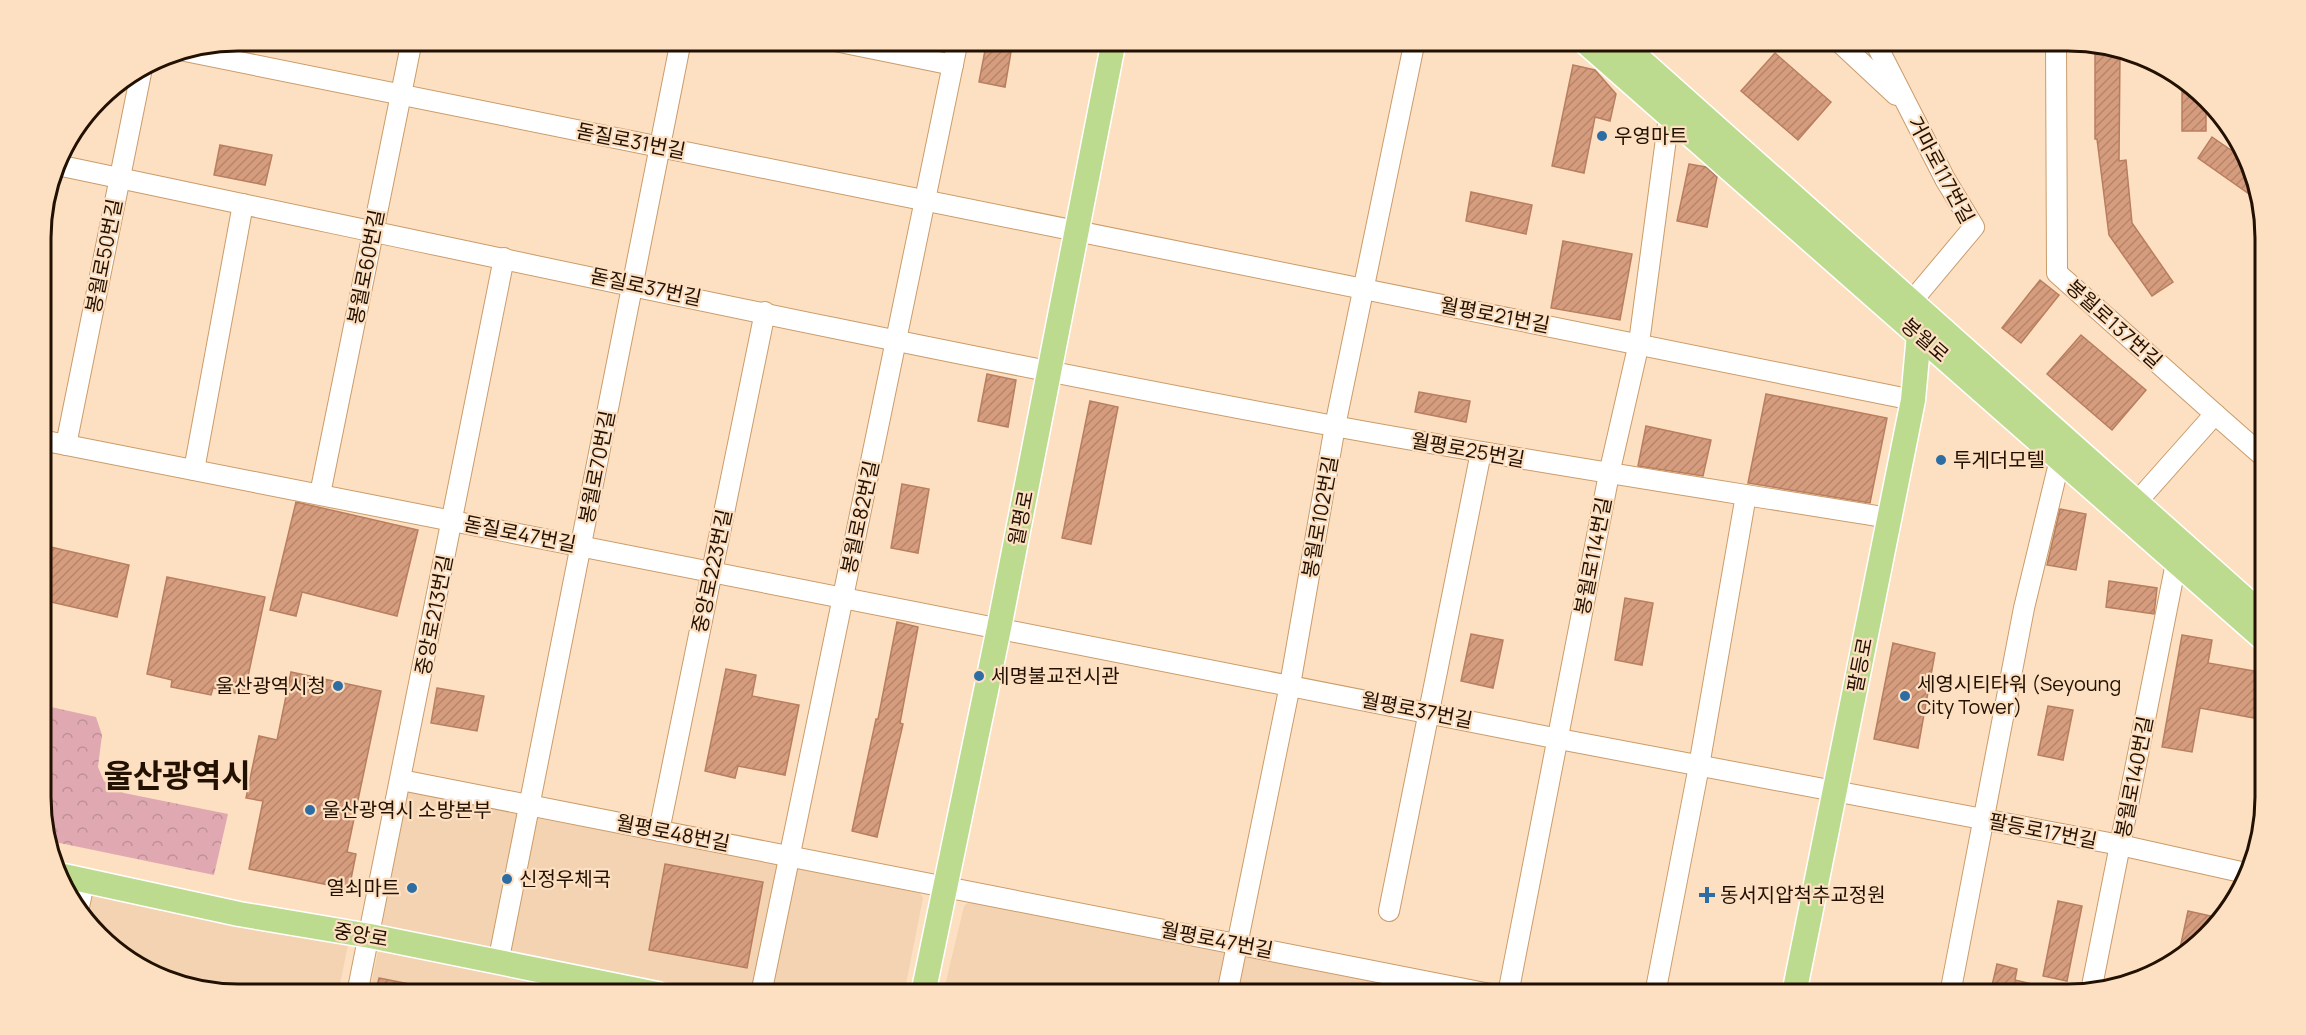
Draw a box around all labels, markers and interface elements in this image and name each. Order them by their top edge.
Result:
street label: 거마로117번길 [1902,111,1981,228]
street label: 돋질로31번길 [574,117,688,164]
place label: 우영마트 [1614,122,1688,149]
marker: 우영마트 [1595,129,1609,143]
street label: 봉월로50번길 [79,197,128,315]
street label: 봉월로60번길 [341,207,390,327]
street label: 돋질로37번길 [588,262,704,311]
street label: 봉월로137번길 [2060,273,2168,374]
street label: 월평로21번길 [1438,291,1552,338]
street label: 봉월로 [1896,311,1955,368]
street label: 봉월로70번길 [572,408,621,526]
street label: 월평로25번길 [1409,426,1527,473]
place label: 투게더모텔 [1953,446,2045,473]
marker: 투게더모텔 [1934,453,1948,467]
street label: 봉월로102번길 [1295,454,1344,580]
street label: 봉월로82번길 [834,458,885,576]
street label: 월평로 [1002,488,1039,548]
street label: 봉월로114번길 [1568,495,1617,617]
street label: 중앙로223번길 [685,507,738,635]
street label: 돋질로47번길 [462,509,579,558]
street label: 중앙로213번길 [409,552,458,677]
street label: 팔등로 [1841,635,1878,695]
place label: 세명불교전시관 [991,662,1120,689]
marker: 세명불교전시관 [972,669,986,683]
place label: 세영시티타워 (Seyoung City Tower) [1917,670,2121,720]
place label: 울산광역시청 [216,672,326,699]
marker: 울산광역시청 [331,679,345,693]
street label: 월평로37번길 [1359,685,1475,734]
marker: 세영시티타워 (Seyoung City Tower) [1898,689,1912,703]
street label: 봉월로140번길 [2108,714,2159,840]
district label: 울산광역시 [103,753,251,797]
place label: 울산광역시 소방본부 [322,796,492,823]
marker: 울산광역시 소방본부 [303,803,317,817]
street label: 팔등로17번길 [1987,807,2100,854]
street label: 월평로48번길 [614,808,732,857]
place label: 신정우체국 [519,865,611,892]
marker: 신정우체국 [500,872,514,886]
place label: 열쇠마트 [326,874,400,901]
marker: 열쇠마트 [405,881,419,895]
place label: 동서지압척추교정원 [1720,881,1886,908]
marker: 동서지압척추교정원 [1698,886,1716,904]
street label: 월평로47번길 [1159,915,1276,964]
street label: 중앙로 [332,916,391,953]

